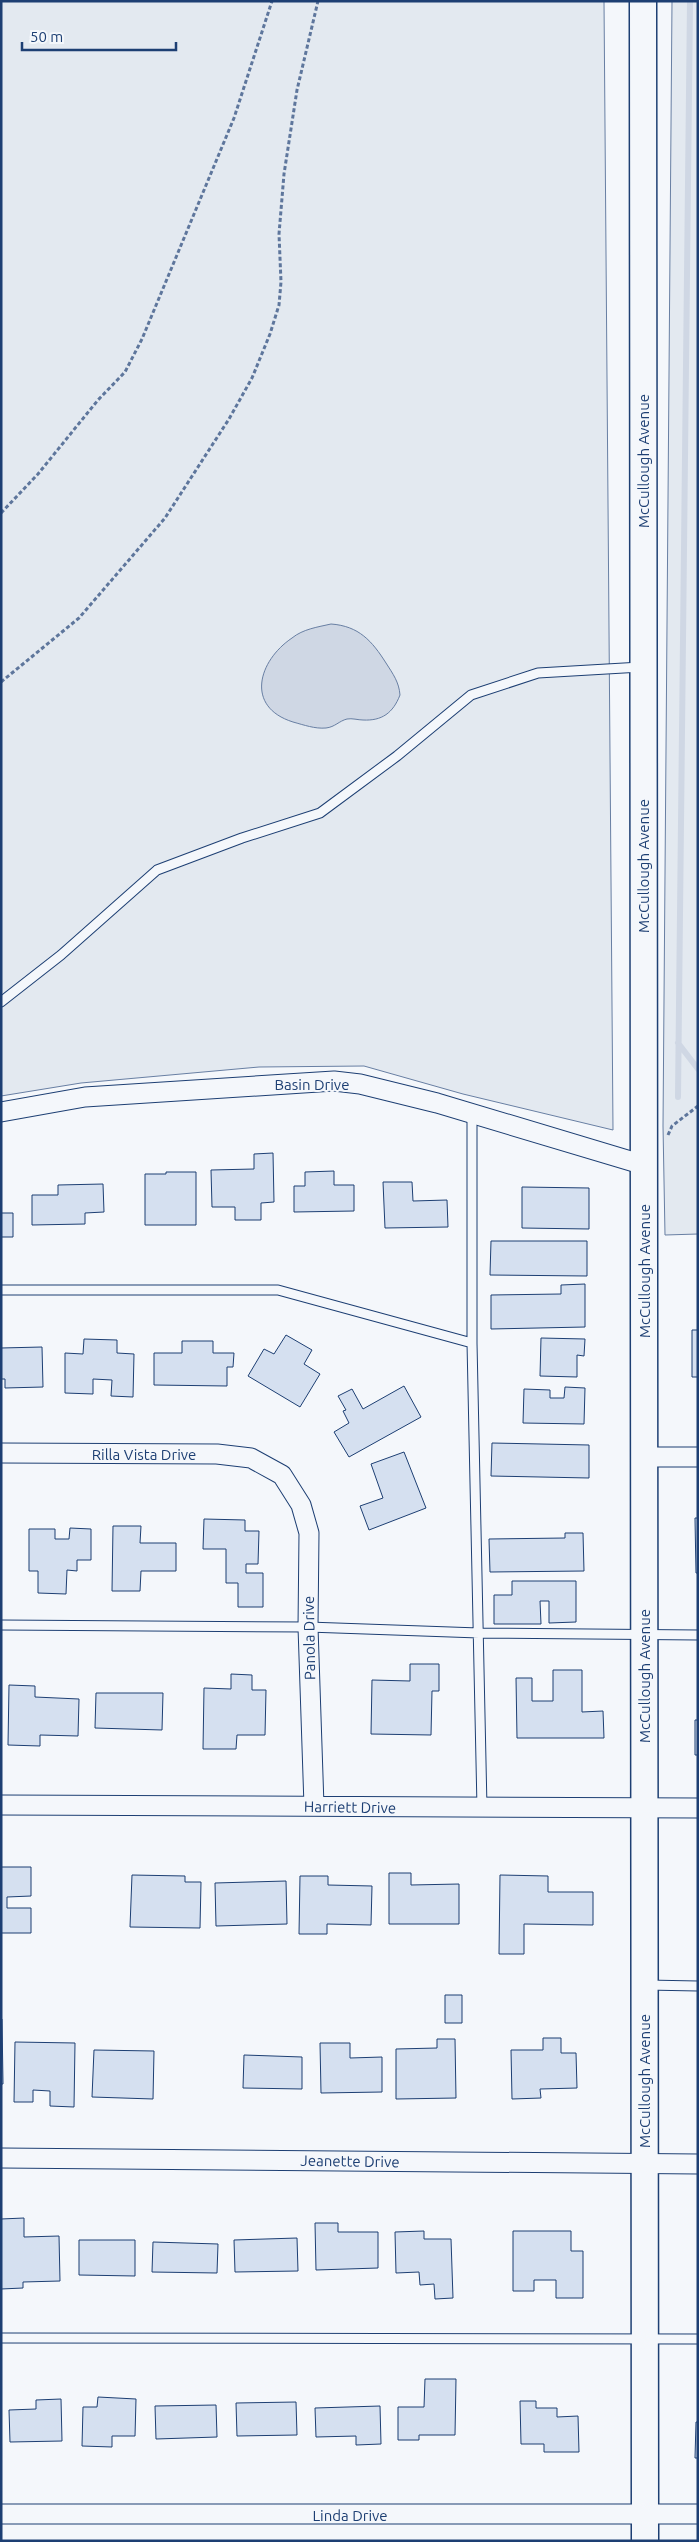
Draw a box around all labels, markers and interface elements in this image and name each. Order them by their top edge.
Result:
scale bar [22,20,176,52]
text: 50 m [30,28,63,45]
street label: McCullough Avenue [635,394,652,528]
street label: McCullough Avenue [635,799,652,933]
street label: Basin Drive [275,1076,349,1093]
street label: McCullough Avenue [636,1204,653,1338]
street label: Rilla Vista Drive [92,1446,196,1463]
street label: Panola Drive [300,1596,318,1680]
street label: McCullough Avenue [636,1609,653,1743]
street label: Harriett Drive [304,1798,396,1816]
street label: McCullough Avenue [636,2014,653,2148]
street label: Jeanette Drive [300,2152,400,2170]
street label: Linda Drive [312,2507,388,2524]

